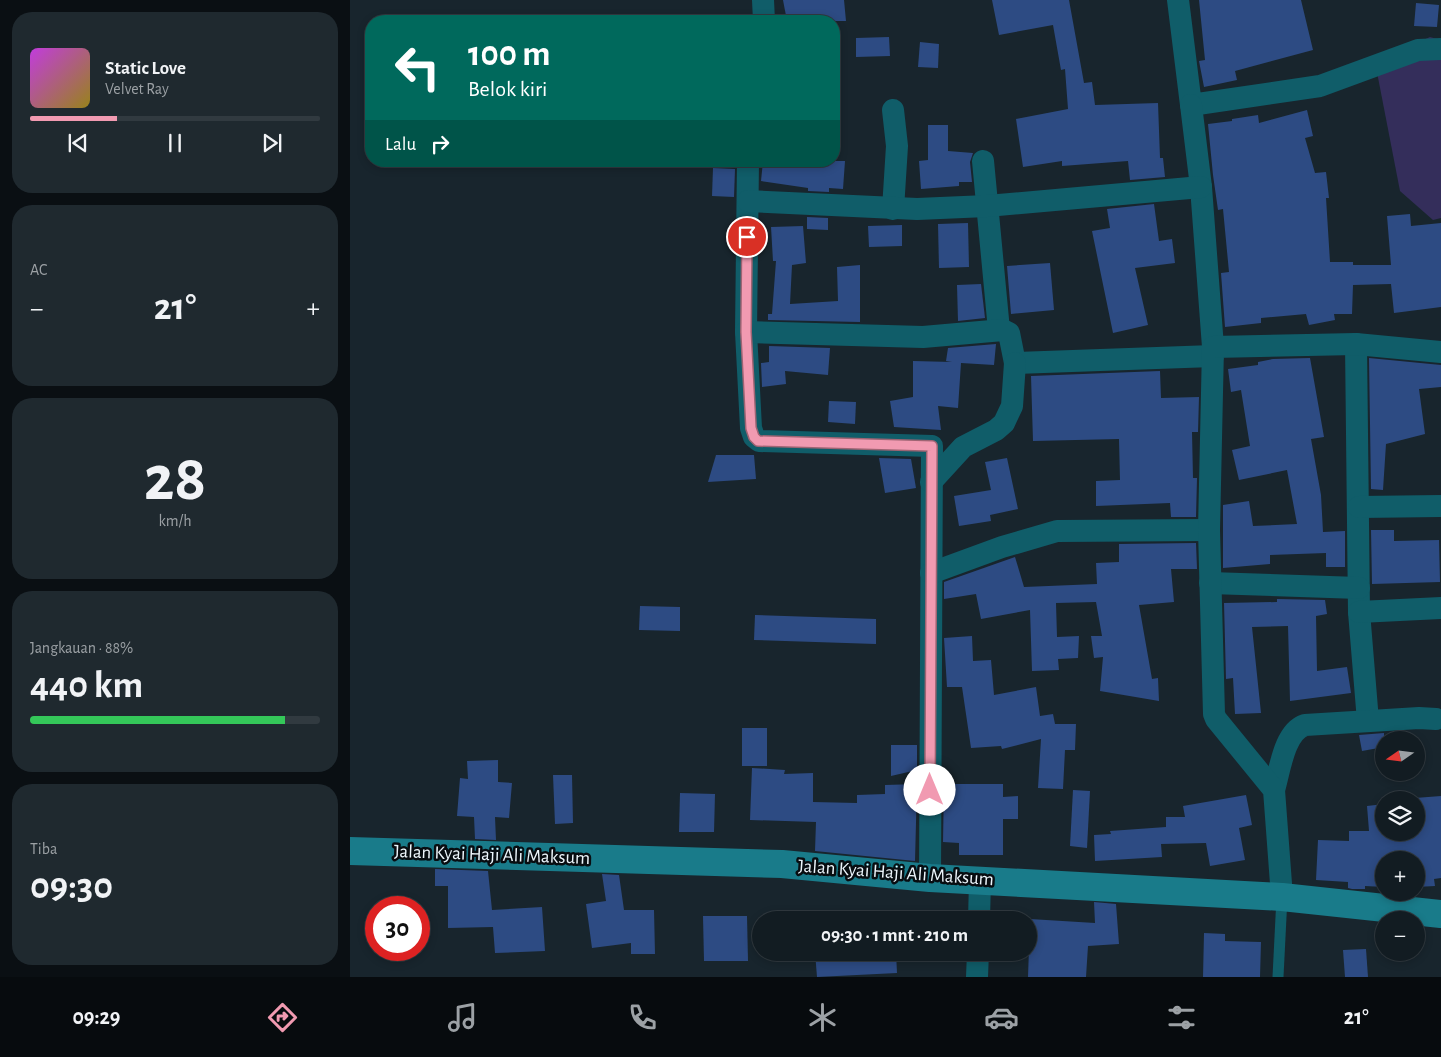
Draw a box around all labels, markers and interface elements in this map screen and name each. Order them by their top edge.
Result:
icon: left [385,35,450,100]
text: 100 m [468,37,551,72]
text: Static Love [105,59,186,78]
text: Belok kiri [468,78,547,100]
text: Velvet Ray [105,81,169,97]
icon: previous [64,129,92,157]
icon: pause [161,129,189,157]
icon: next [258,129,286,157]
icon: right [426,130,454,158]
text: Lalu [385,135,416,154]
pin [726,216,768,258]
icon: arrive [733,223,761,251]
text: AC [30,262,47,278]
text: 21° [154,289,196,327]
text: − [30,295,43,323]
text: + [307,295,320,323]
text: 28 [144,447,206,512]
text: km/h [158,513,192,529]
text: Jangkauan · 88% [30,640,133,656]
text: 440 km [30,667,143,705]
north arrow [1375,731,1425,781]
map controls [1375,731,1425,961]
position arrow [903,763,955,815]
button: layers [1375,791,1425,841]
text: Tiba [30,841,57,857]
street label: Jalan Kyai Haji Ali Maksum [394,842,590,868]
button: + [1375,851,1425,901]
street label: Jalan Kyai Haji Ali Maksum [797,857,995,889]
text: 09:30 [30,868,113,906]
speed limit sign: 30 [365,896,430,961]
button: − [1375,911,1425,961]
text: 09:30 · 1 mnt · 210 m [821,926,968,945]
icon: directions [265,1000,300,1035]
icon: music [445,1000,480,1035]
icon: phone [625,1000,660,1035]
icon: climate [805,1000,840,1035]
icon: car [984,1000,1019,1035]
icon: filters [1164,1000,1199,1035]
text: 09:29 [72,1006,121,1028]
text: 21° [1344,1006,1369,1028]

